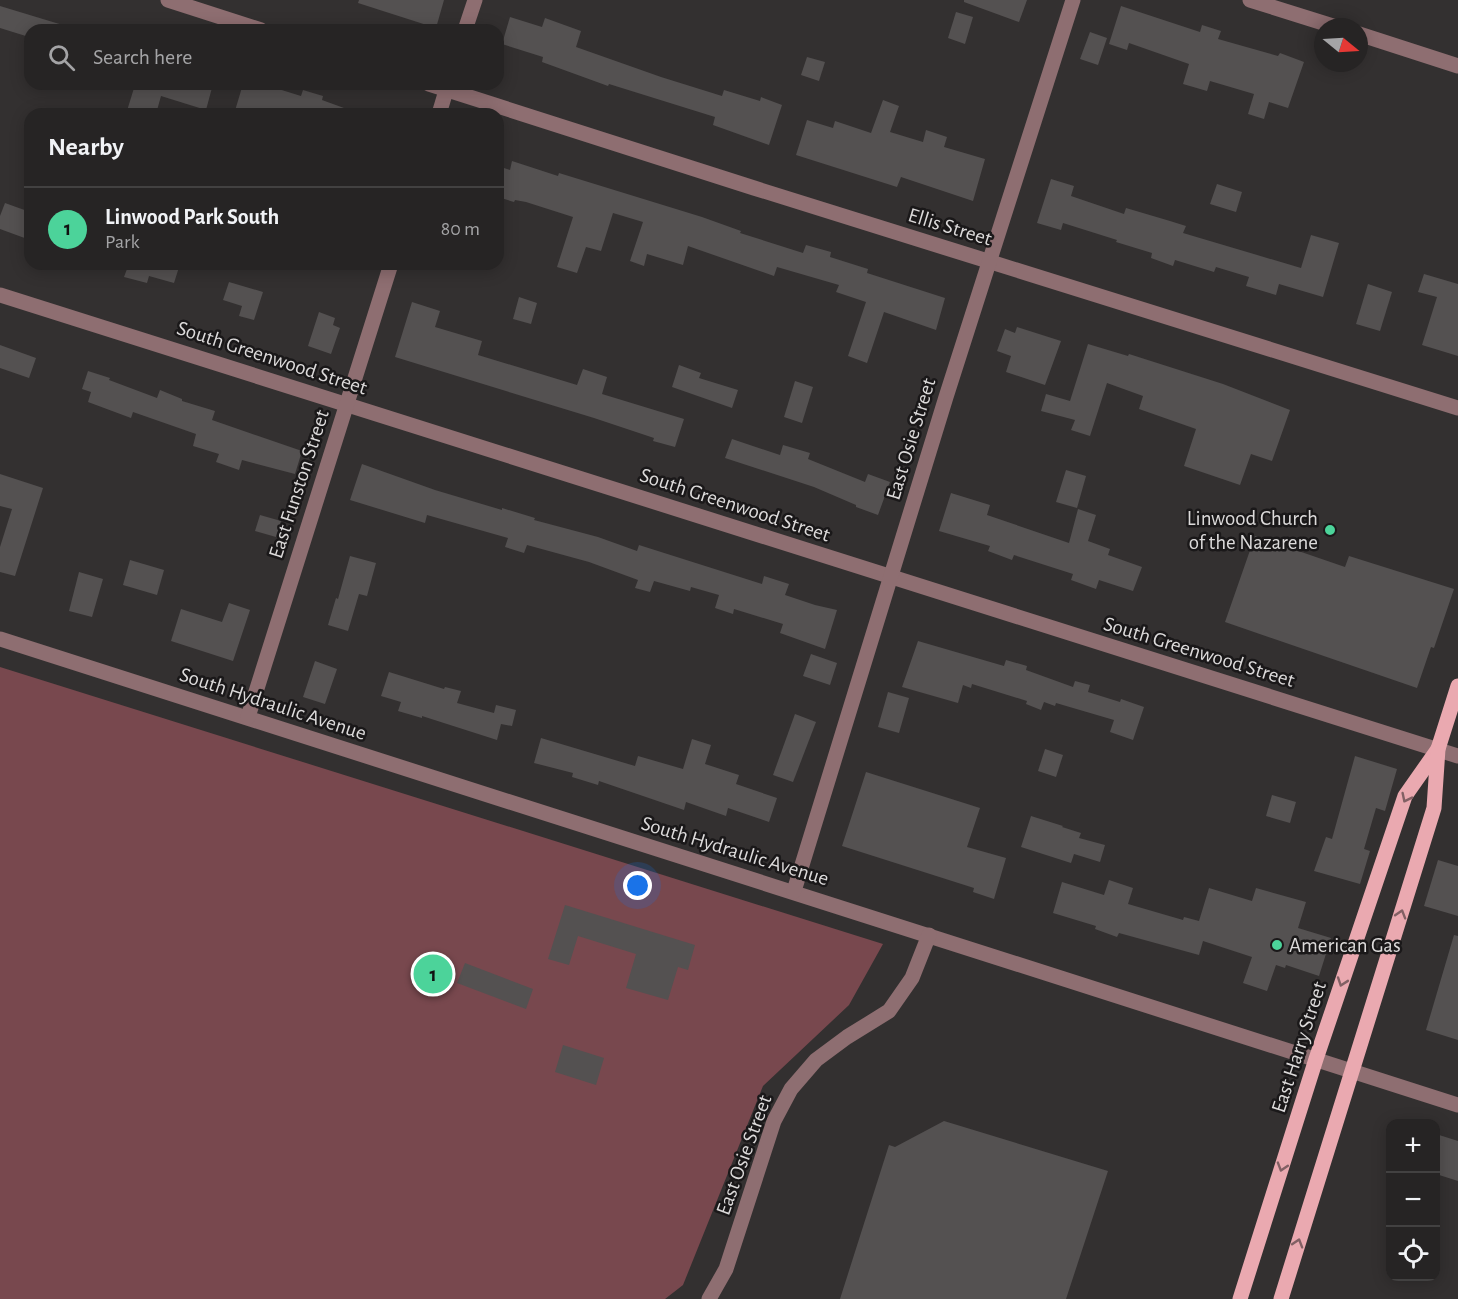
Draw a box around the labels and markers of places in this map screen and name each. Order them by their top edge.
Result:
place label: Linwood Church of the Nazarene [1187,508,1318,553]
marker: Linwood Church of the Nazarene [1323,523,1337,537]
place label: American Gas [1289,935,1401,956]
marker: American Gas [1270,938,1284,952]
pin: 1 [414,952,452,996]

